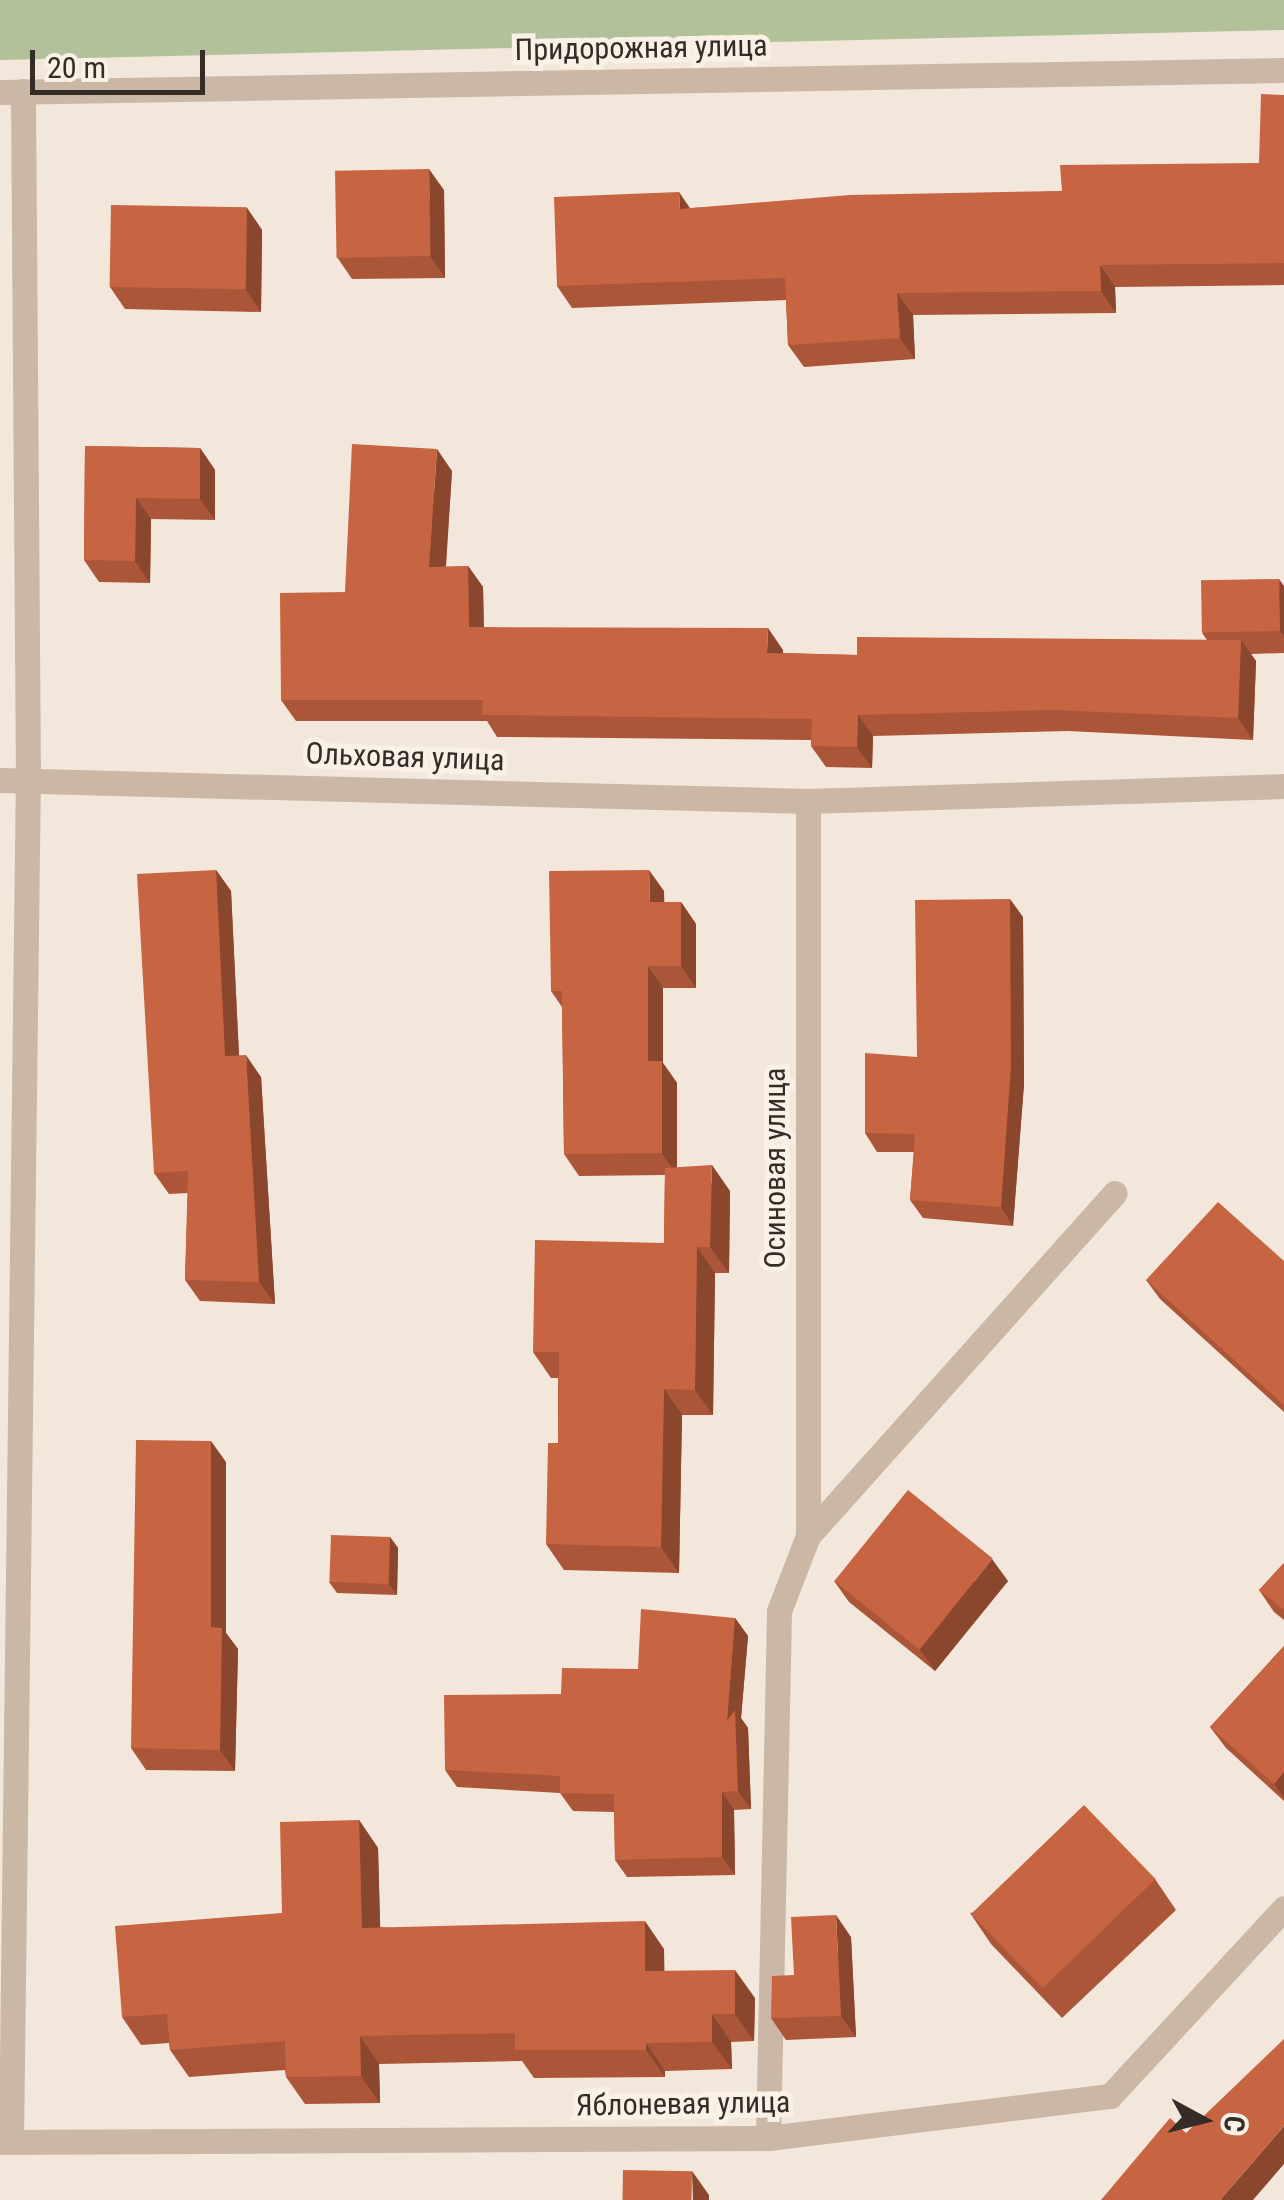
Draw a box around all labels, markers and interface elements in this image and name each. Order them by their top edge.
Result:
street label: Придорожная улица [514,28,768,68]
scale bar [35,30,210,92]
text: 20 m [47,50,106,85]
street label: Ольховая улица [305,736,505,778]
street label: Осиновая улица [757,1068,793,1268]
north arrow [1154,2070,1254,2170]
street label: Яблоневая улица [575,2084,791,2124]
text: С [1217,2114,1252,2134]

